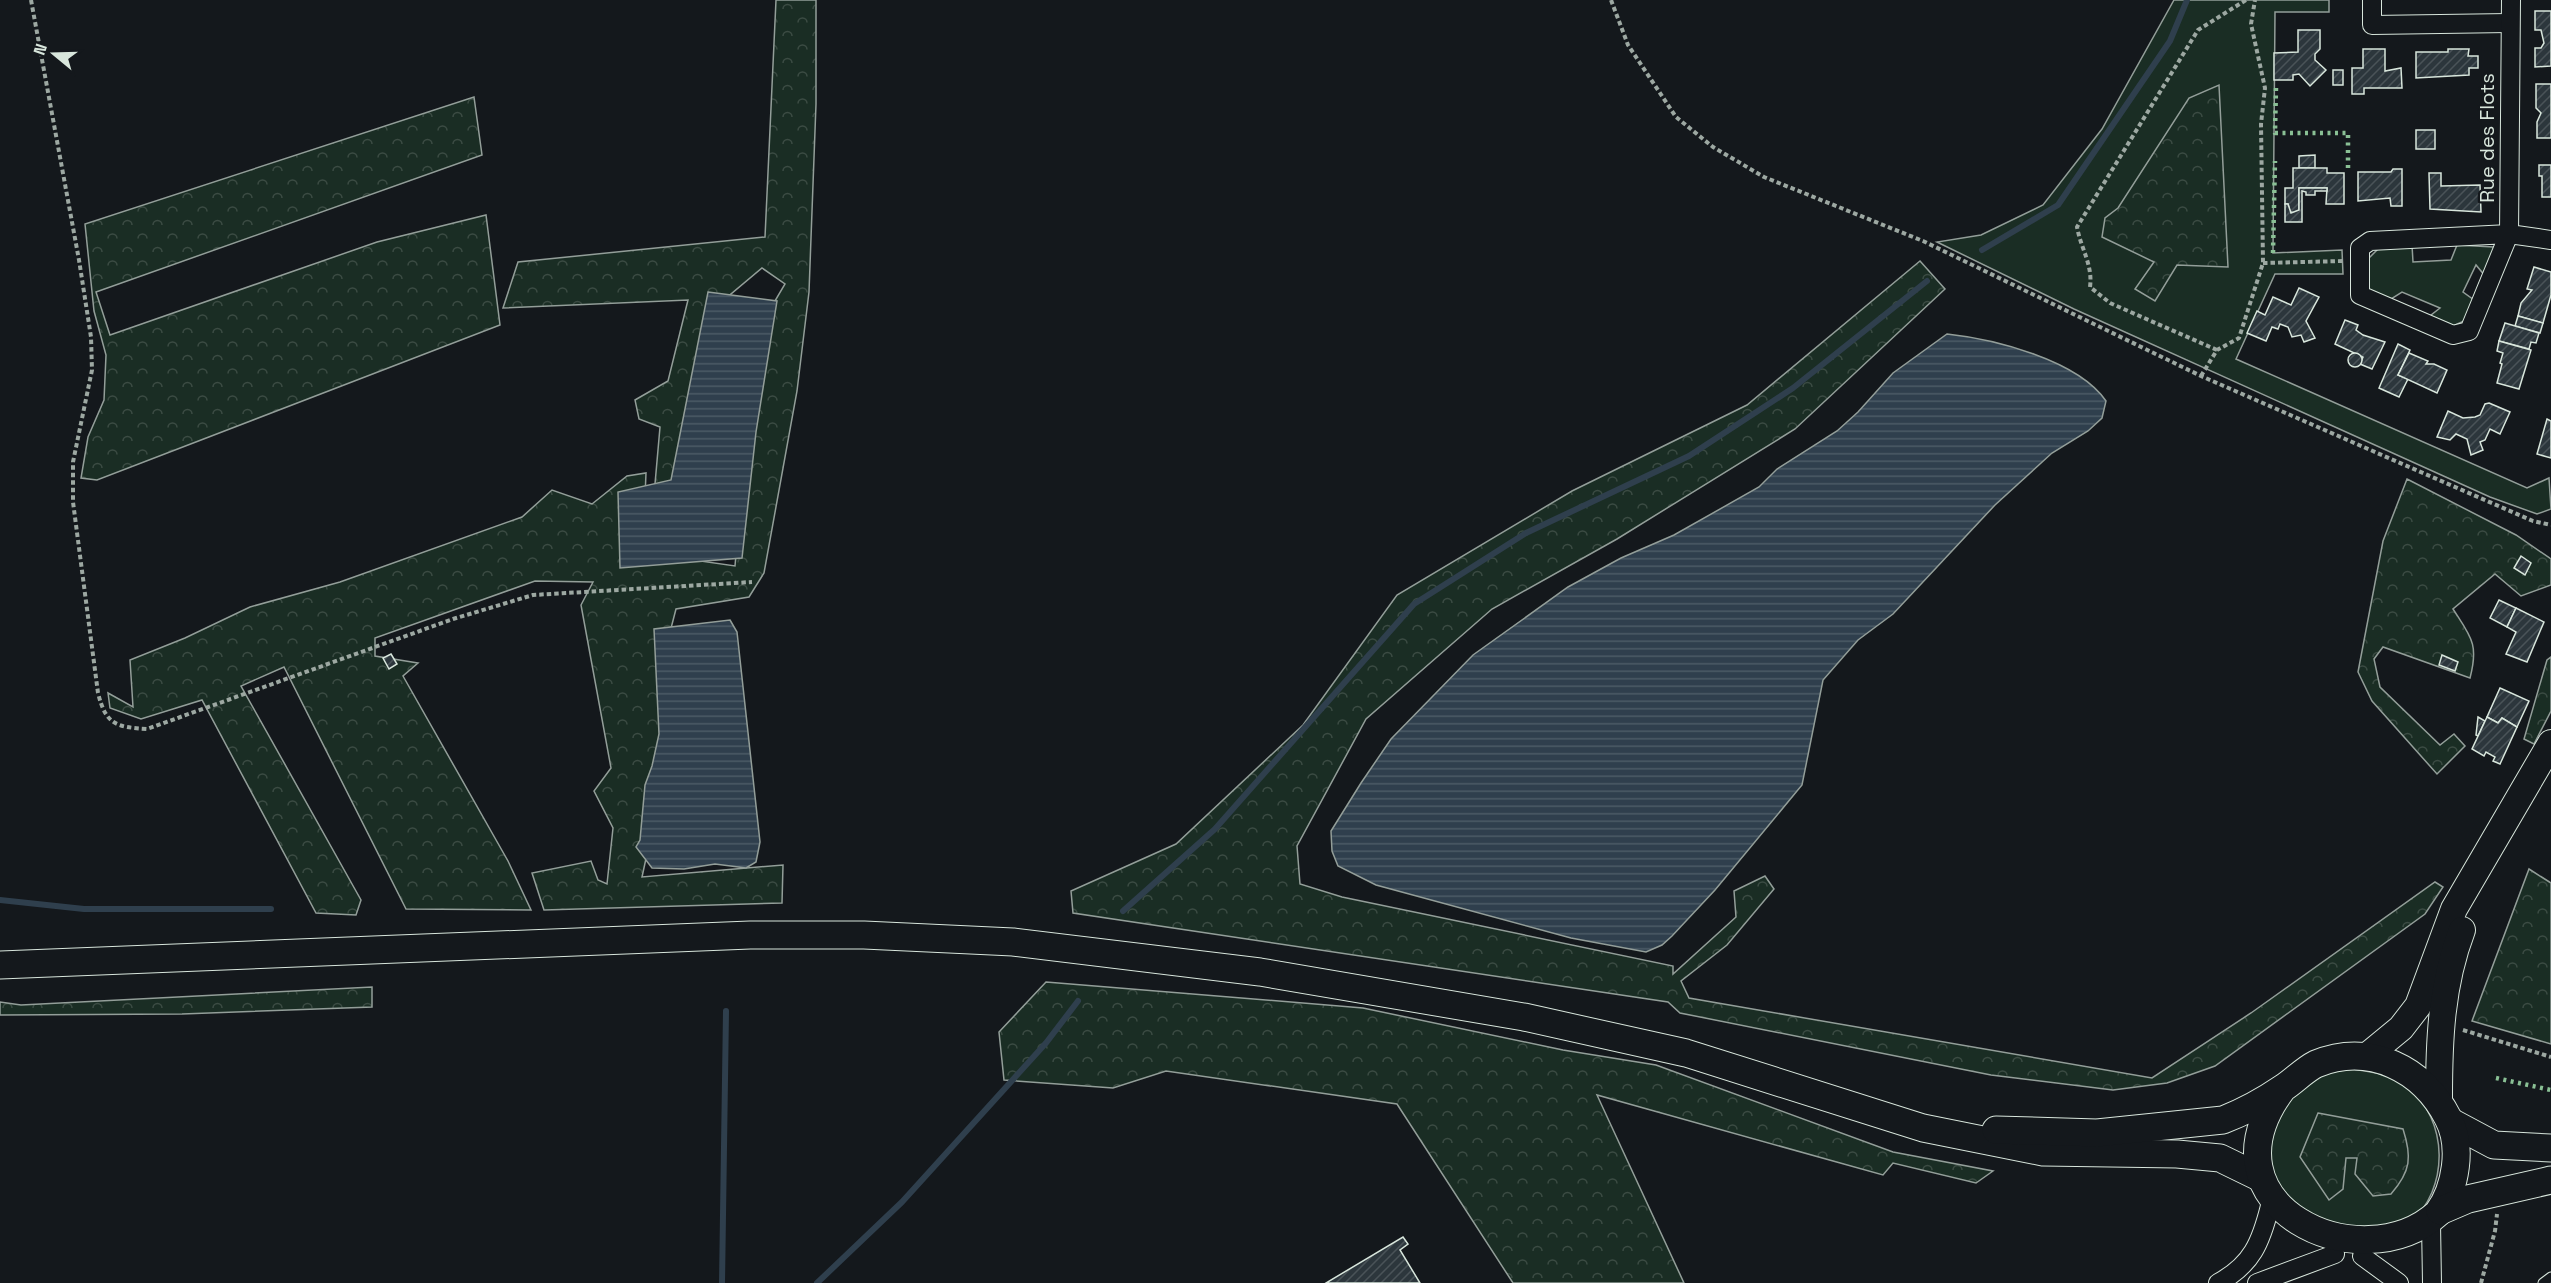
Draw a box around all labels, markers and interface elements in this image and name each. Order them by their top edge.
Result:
north arrow [24,24,84,84]
text: N [29,41,52,58]
street label: Rue des Flots [2474,73,2500,203]

